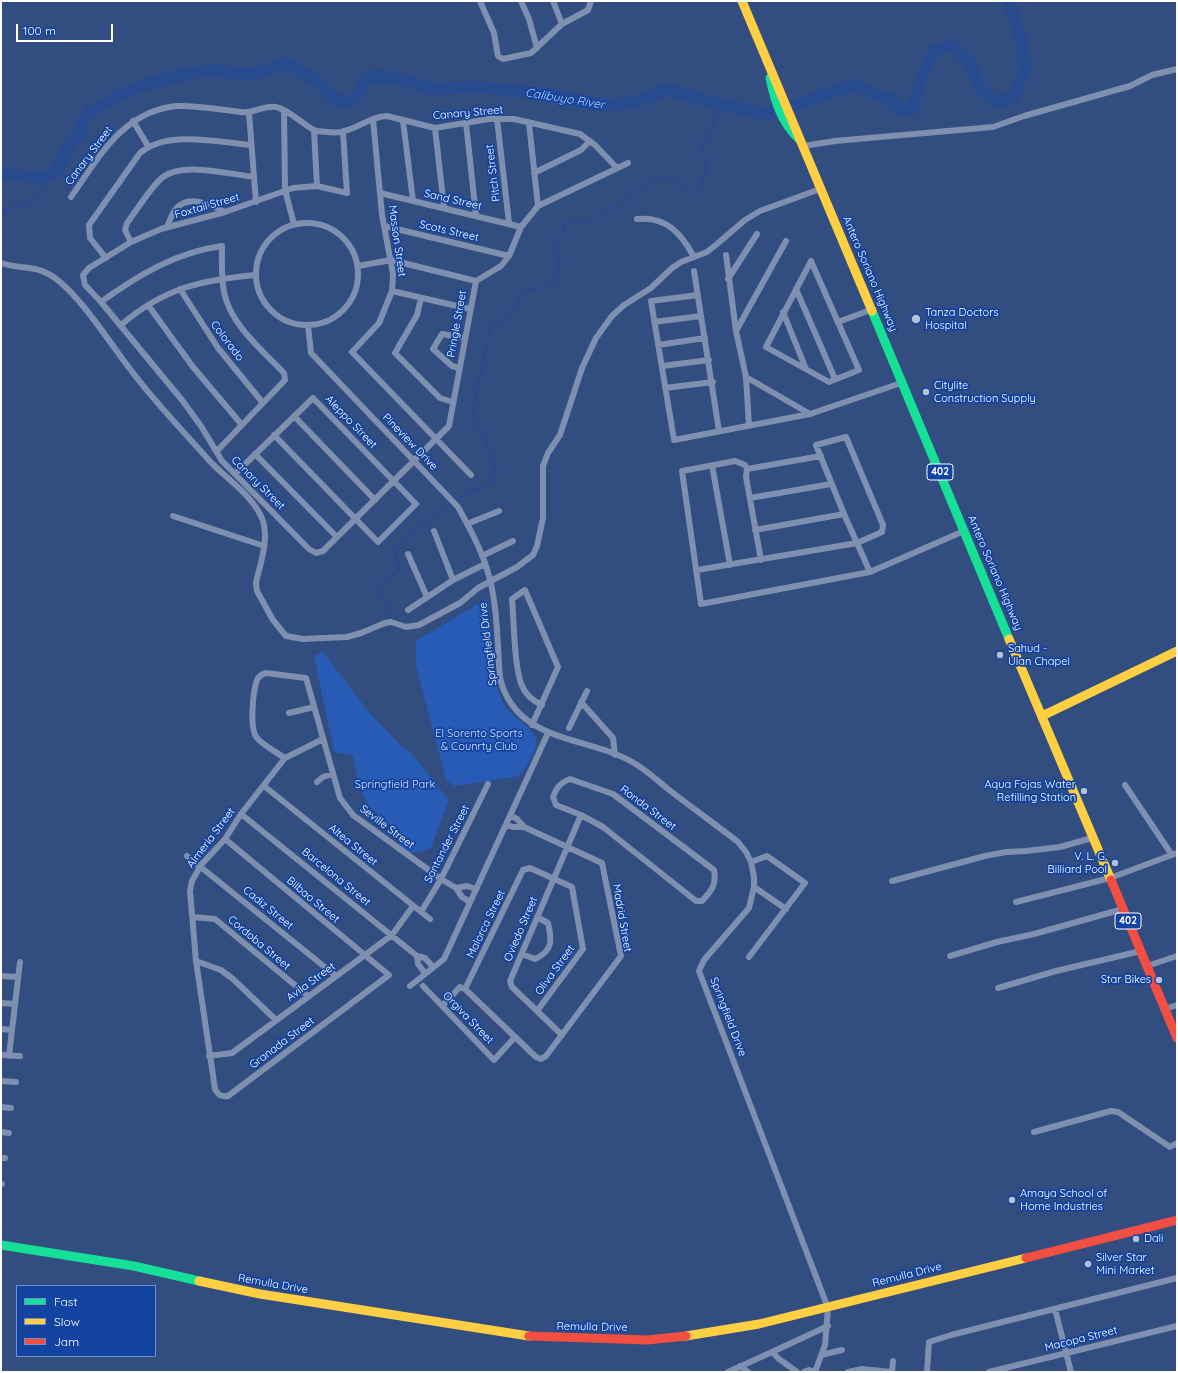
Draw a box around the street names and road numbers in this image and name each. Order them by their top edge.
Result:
street label: Canary Street [432,103,504,123]
street label: Canary Street [63,124,115,188]
street label: Pitch Street [483,144,503,202]
street label: Sand Street [423,187,483,213]
street label: Foxtail Street [173,190,241,222]
street label: Masson Street [385,204,409,278]
street label: Antero Soriano Highway [840,214,900,334]
street label: Scots Street [418,218,480,244]
street label: Pringle Street [445,289,469,359]
street label: Colorado [208,318,246,364]
street label: Aleppo Street [322,393,380,451]
street label: Pineview Drive [380,411,440,473]
street label: Canary Street [228,453,288,513]
road number: 402 [927,464,953,480]
street label: Antero Soriano Highway [965,513,1025,633]
street label: Springfield Drive [476,602,500,686]
street label: Ronda Street [617,783,679,833]
street label: Seville Street [357,802,417,852]
street label: Santander Street [422,803,472,885]
street label: Almeria Street [184,805,238,871]
street label: Altea Street [326,821,380,869]
street label: Barcelona Street [299,845,373,909]
street label: Bilbao Street [284,874,342,926]
street label: Madrid Street [610,883,634,953]
street label: Cadiz Street [240,884,296,932]
street label: Malorca Street [464,888,508,960]
street label: Oviedo Street [501,895,541,963]
street label: Cordoba Street [225,913,293,973]
road number: 402 [1115,913,1141,929]
street label: Oliva Street [532,942,578,998]
street label: Avila Street [284,960,338,1004]
street label: Springfield Drive [707,976,749,1058]
street label: Orgiva Street [440,989,496,1047]
street label: Granada Street [247,1014,317,1072]
street label: Remulla Drive [871,1260,943,1290]
street label: Remulla Drive [237,1271,309,1297]
street label: Remulla Drive [556,1320,628,1334]
street label: Macopa Street [1043,1324,1119,1354]

